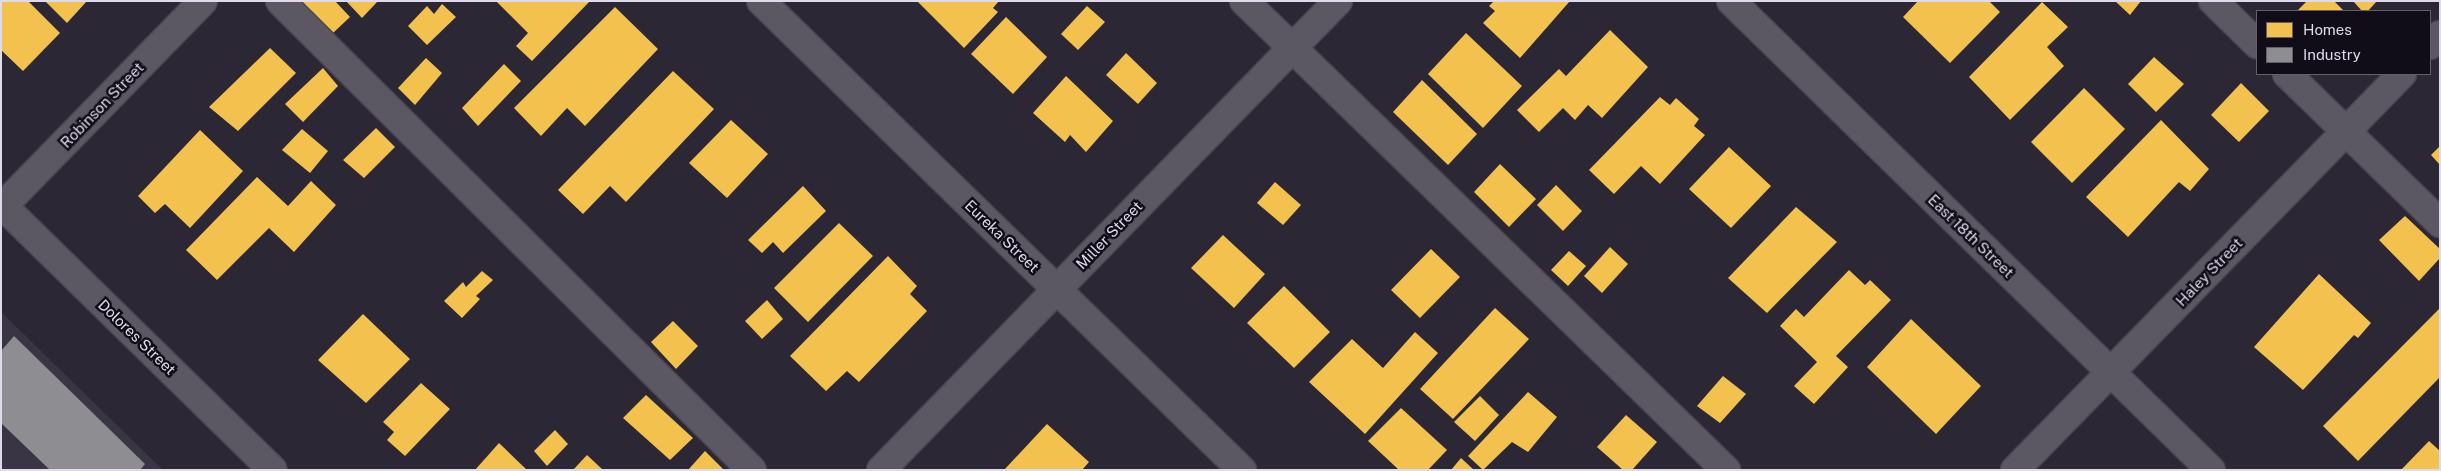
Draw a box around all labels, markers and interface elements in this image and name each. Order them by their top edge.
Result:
legend [2256,10,2431,75]
text: Homes [2303,21,2352,38]
text: Industry [2303,46,2361,63]
street label: Robinson Street [57,58,147,152]
street label: East 18th Street [1924,191,2018,281]
street label: Eureka Street [961,196,1043,276]
street label: Miller Street [1072,197,1146,273]
street label: Haley Street [2172,234,2246,310]
street label: Dolores Street [95,296,179,378]

